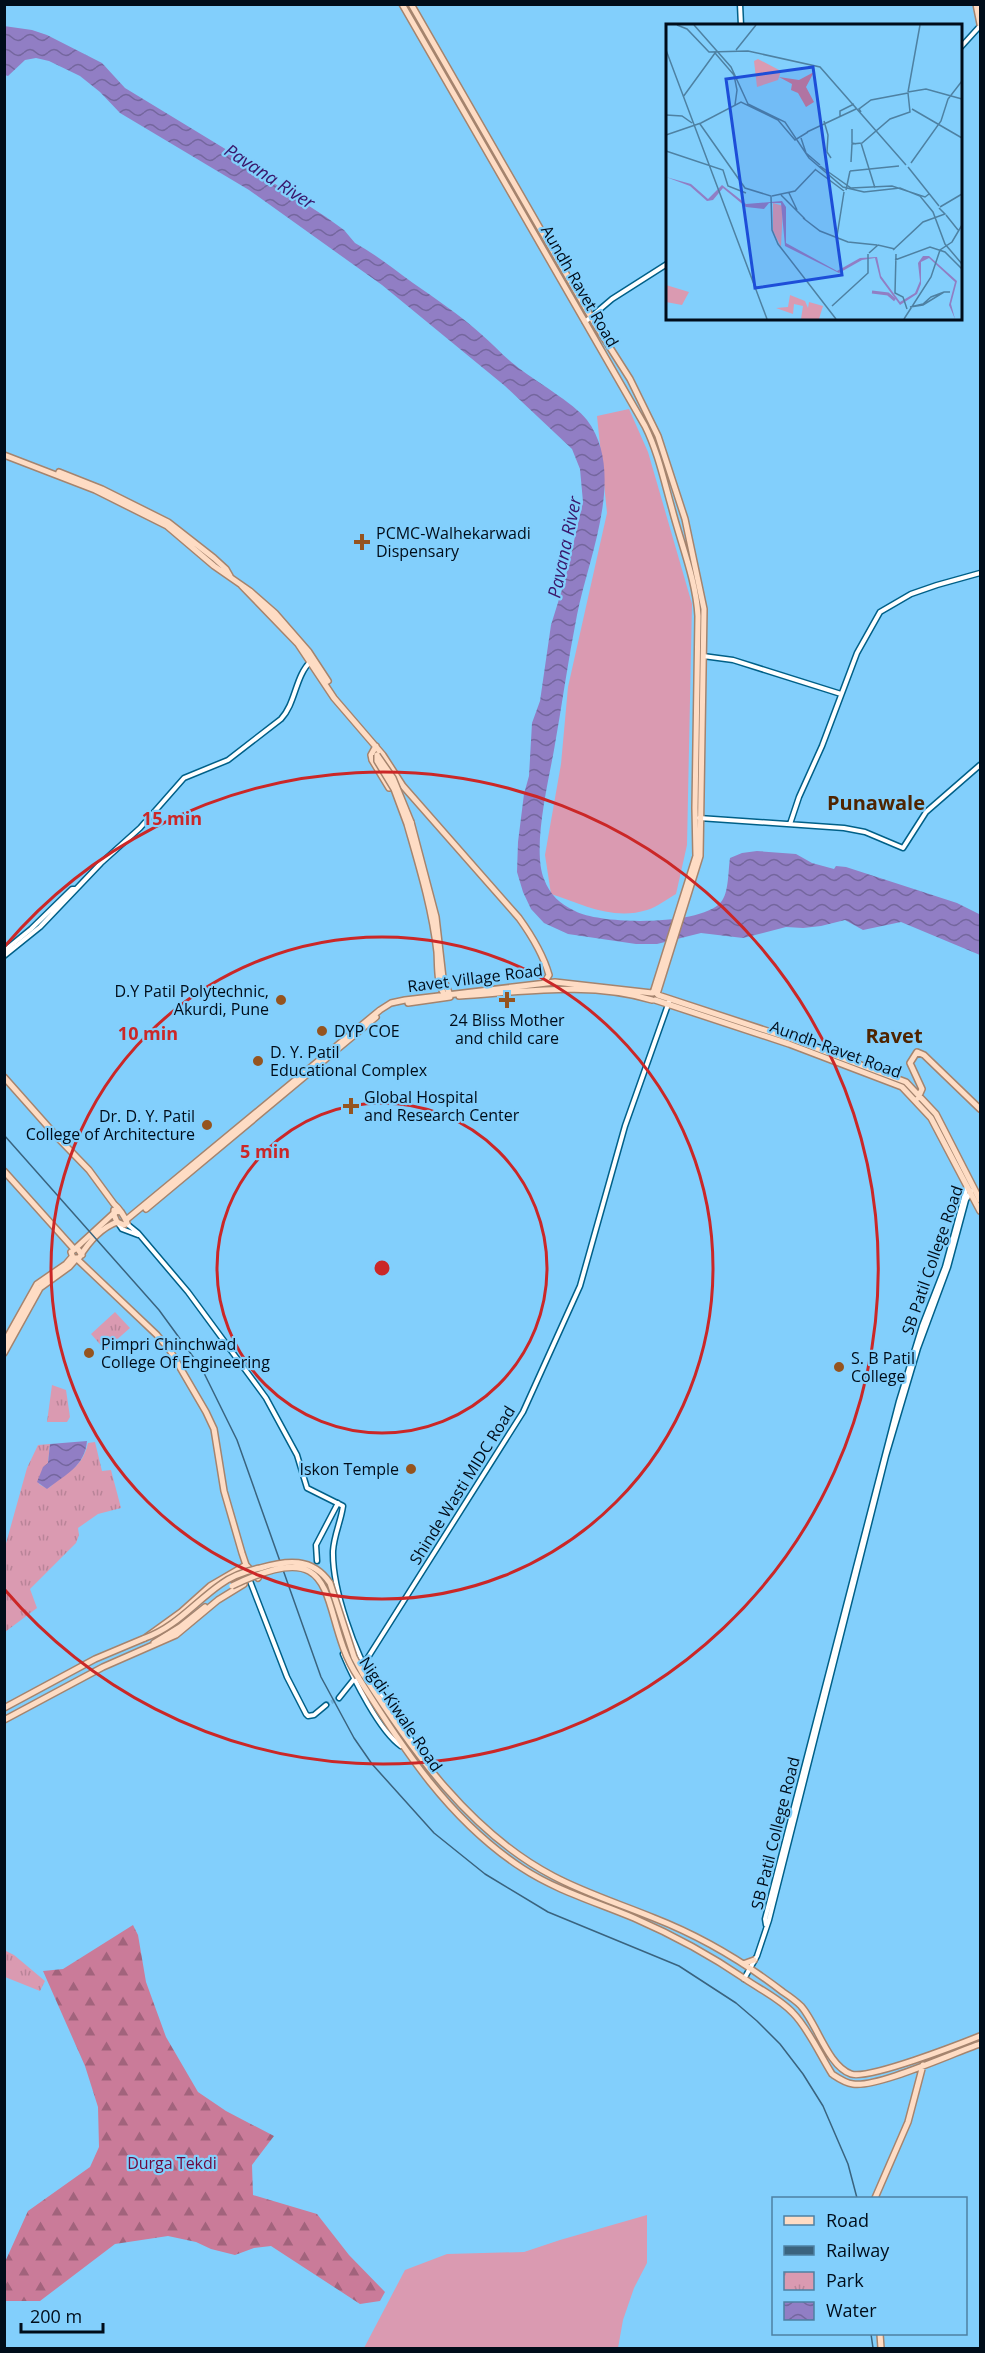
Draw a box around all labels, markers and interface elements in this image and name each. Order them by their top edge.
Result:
inset map [666,24,961,320]
water label: Pavana River [220,138,321,215]
street label: Aundh Ravet Road [536,221,624,351]
water label: Pavana River [542,493,587,600]
place label: PCMC-Walhekarwadi Dispensary [376,522,531,562]
marker: PCMC-Walhekarwadi Dispensary [353,533,371,551]
district label: Punawale [827,789,925,816]
text: 15 min [142,806,202,830]
street label: Ravet Village Road [406,959,544,997]
place label: D.Y Patil Polytechnic, Akurdi, Pune [115,980,269,1020]
marker: 24 Bliss Mother and child care [498,991,516,1009]
marker: D.Y Patil Polytechnic, Akurdi, Pune [274,993,288,1007]
place label: 24 Bliss Mother and child care [449,1009,565,1049]
street label: Aundh-Ravet Road [767,1015,905,1083]
place label: DYP COE [334,1020,400,1042]
text: 10 min [118,1021,178,1045]
district label: Ravet [865,1022,923,1049]
marker: DYP COE [315,1024,329,1038]
place label: D. Y. Patil Educational Complex [270,1041,428,1081]
marker: D. Y. Patil Educational Complex [251,1054,265,1068]
place label: Global Hospital and Research Center [364,1086,520,1126]
marker: Global Hospital and Research Center [342,1097,360,1115]
place label: Dr. D. Y. Patil College of Architecture [26,1105,195,1145]
marker: Dr. D. Y. Patil College of Architecture [200,1118,214,1132]
text: 5 min [240,1139,290,1163]
street label: SB Patil College Road [896,1182,968,1338]
centre of rings [372,1258,392,1278]
place label: Pimpri Chinchwad College Of Engineering [101,1333,270,1373]
marker: Pimpri Chinchwad College Of Engineering [82,1346,96,1360]
place label: S. B Patil College [851,1347,915,1387]
marker: S. B Patil College [832,1360,846,1374]
street label: Shinde Wasti MIDC Road [404,1401,520,1569]
place label: Iskon Temple [299,1458,399,1480]
marker: Iskon Temple [404,1462,418,1476]
street label: Nigdi-Kiwale Road [354,1652,448,1776]
street label: SB Patil College Road [745,1754,805,1912]
park label: Durga Tekdi [127,2152,217,2174]
legend [772,2197,967,2335]
text: Road [826,2208,869,2232]
text: Railway [826,2238,890,2262]
text: Park [826,2268,864,2292]
scale bar [21,2296,104,2334]
text: Water [826,2298,877,2322]
text: 200 m [30,2304,82,2328]

